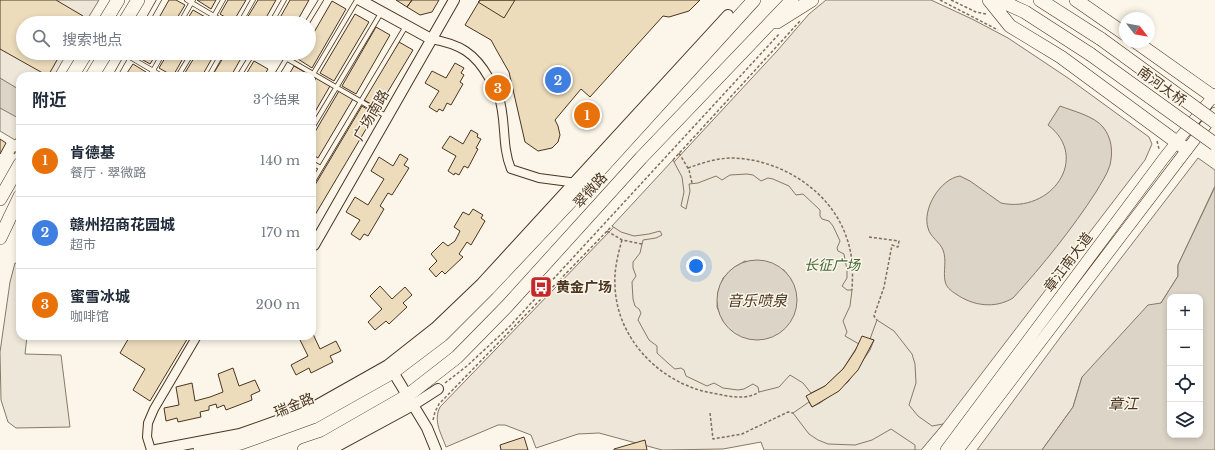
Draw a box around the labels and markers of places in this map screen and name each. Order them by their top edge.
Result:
pin: 2 [545,65,571,95]
pin: 3 [485,73,511,103]
pin: 1 [574,100,600,130]
bus stop icon: 黄金广场 [528,274,554,300]
place label: 黄金广场 [556,278,612,296]

